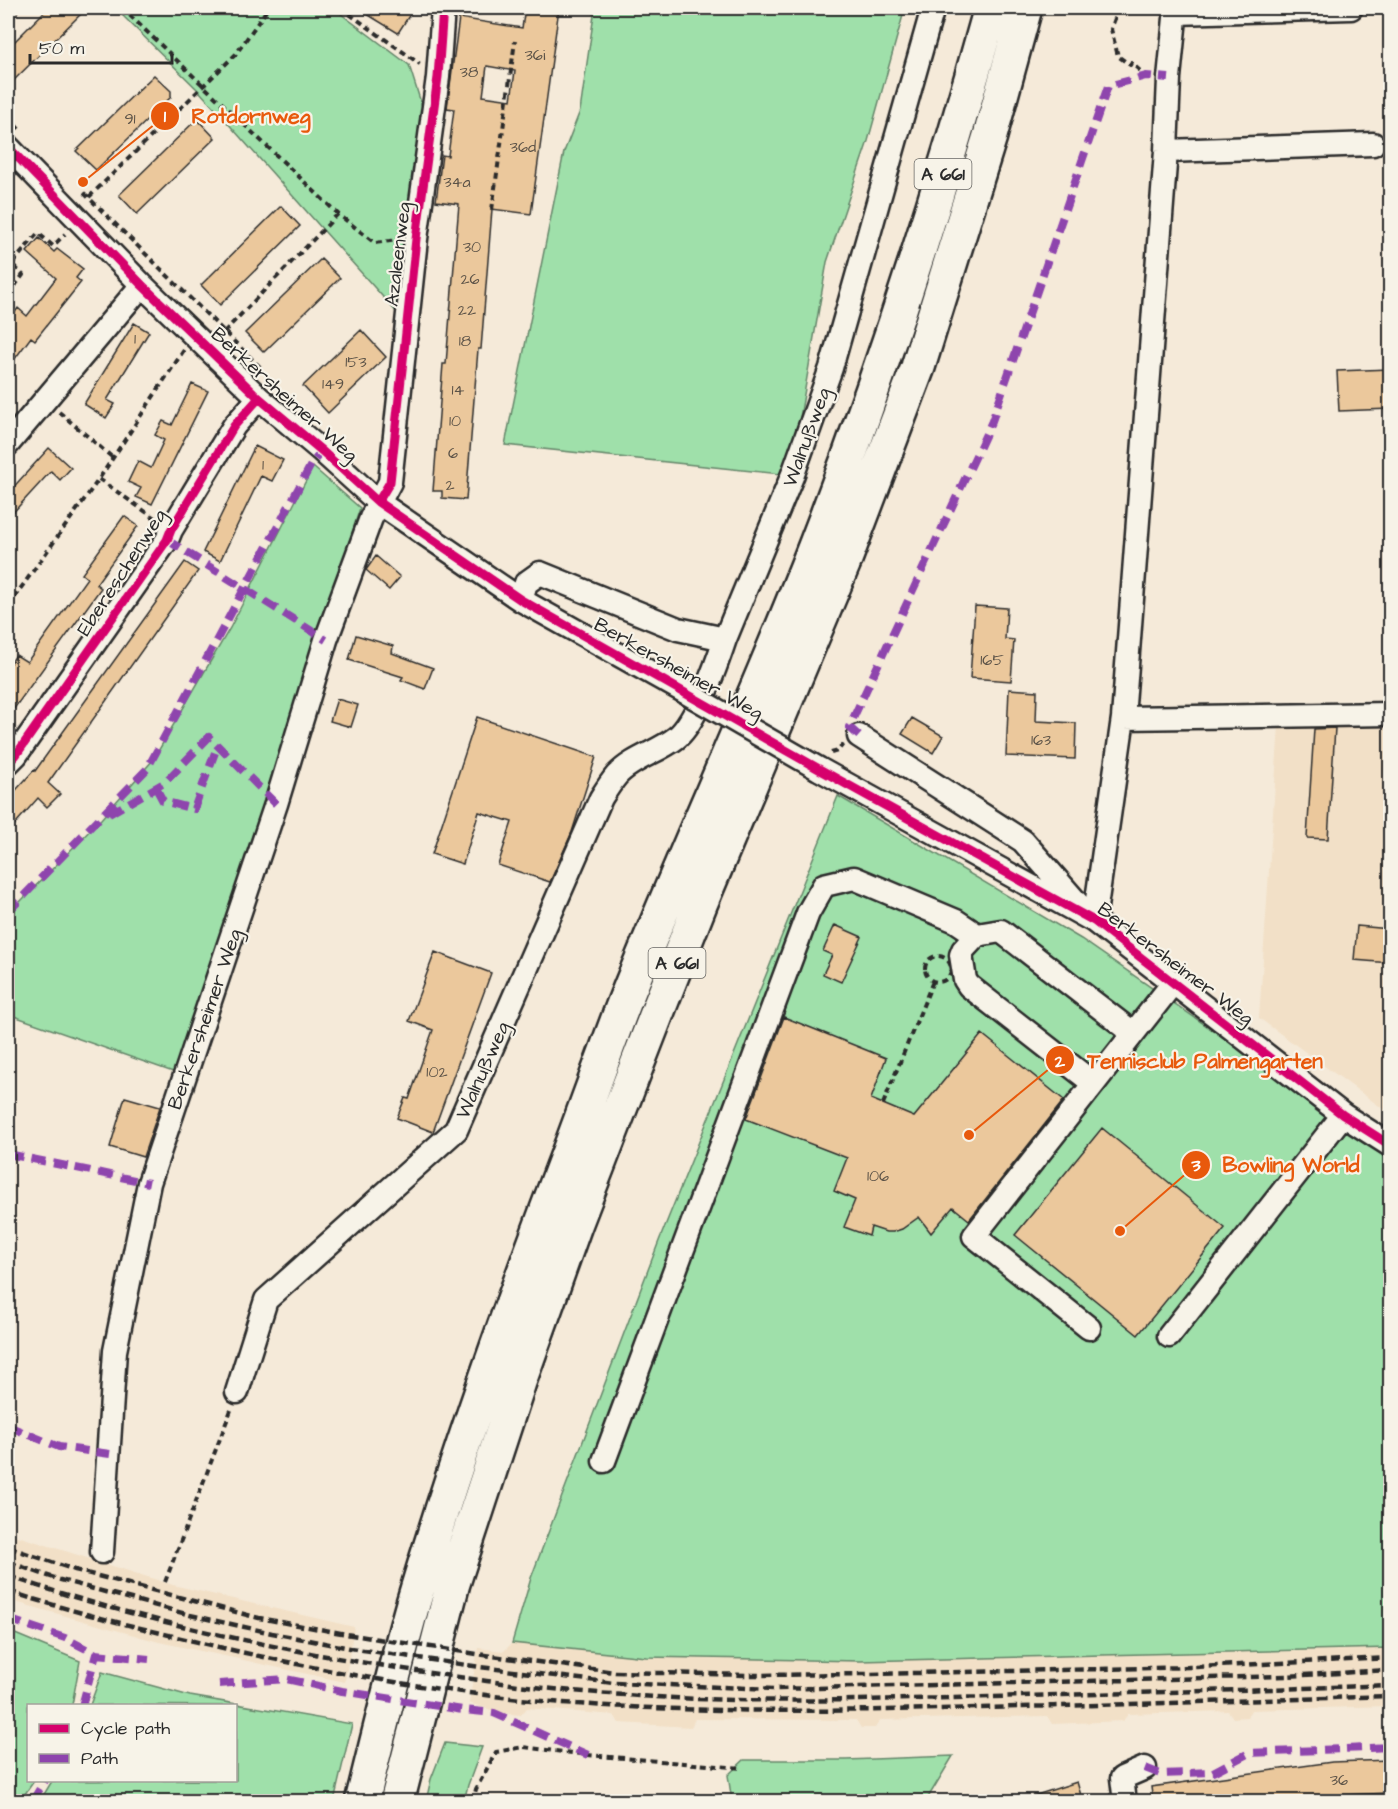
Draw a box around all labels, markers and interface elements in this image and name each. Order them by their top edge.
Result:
scale bar [30,27,172,65]
text: 50 m [39,36,84,61]
house number: 36i [525,44,546,66]
house number: 38 [460,61,478,83]
callout: Rotdornweg [150,96,323,135]
text: Rotdornweg [191,102,311,133]
text: 1 [164,104,167,129]
house number: 91 [124,108,136,130]
house number: 36d [510,136,536,158]
road number: A 661 [914,159,972,189]
house number: 34a [443,171,471,193]
street label: Azaleenweg [378,200,419,308]
house number: 30 [463,236,481,258]
house number: 26 [460,268,480,290]
house number: 22 [458,299,476,321]
street label: Berkersheimer Weg [204,321,364,469]
house number: 1 [134,328,136,350]
house number: 18 [459,330,471,352]
house number: 153 [345,351,367,373]
house number: 149 [322,373,344,395]
house number: 14 [452,379,465,401]
street label: Walnußweg [776,384,839,491]
house number: 10 [449,410,461,432]
house number: 6 [448,442,458,464]
house number: 1 [262,454,264,476]
house number: 2 [445,474,455,496]
street label: Ebereschenweg [70,504,174,642]
street label: Berkersheimer Weg [588,611,768,728]
house number: 165 [980,649,1004,671]
house number: 163 [1031,729,1051,751]
street label: Berkersheimer Weg [1091,896,1259,1033]
street label: Berkersheimer Weg [161,925,250,1114]
road number: A 661 [648,948,706,978]
street label: Walnußweg [449,1017,518,1124]
callout: Tennisclub Palmengarten [1045,1041,1335,1080]
text: Tennisclub Palmengarten [1086,1047,1323,1078]
text: 2 [1054,1049,1066,1074]
house number: 102 [426,1061,448,1083]
callout: Bowling World [1181,1145,1372,1184]
text: Bowling World [1222,1151,1360,1182]
text: 3 [1190,1153,1201,1178]
house number: 106 [867,1165,889,1187]
legend [27,1704,237,1782]
text: Cycle path [81,1716,170,1742]
text: Path [81,1746,118,1771]
house number: 36 [1330,1769,1348,1791]

